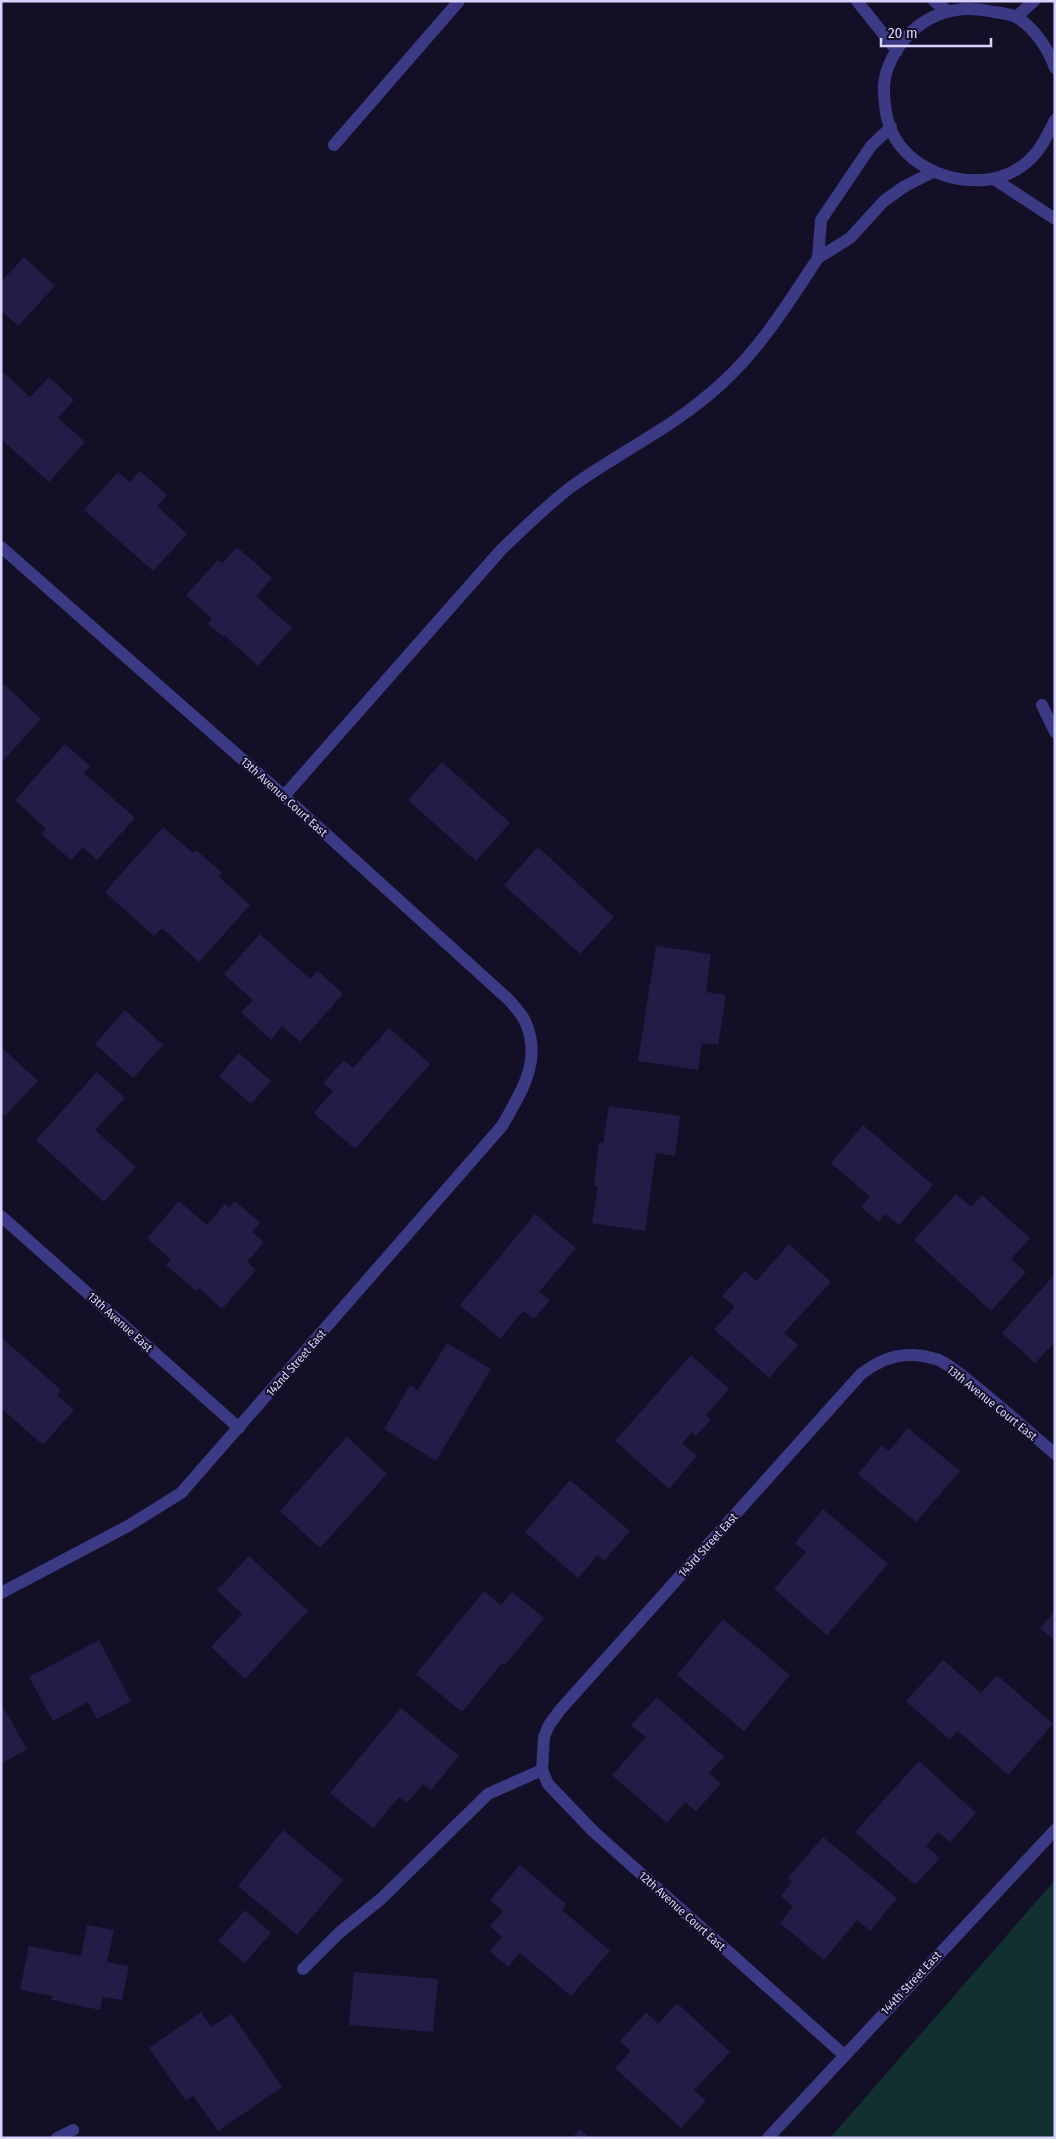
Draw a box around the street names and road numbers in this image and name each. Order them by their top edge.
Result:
street label: 13th Avenue Court East [238,754,330,840]
street label: 13th Avenue East [85,1289,155,1355]
street label: 142nd Street East [263,1327,329,1399]
street label: 13th Avenue Court East [944,1362,1040,1444]
street label: 143rd Street East [676,1510,741,1580]
street label: 12th Avenue Court East [636,1868,728,1954]
street label: 144th Street East [878,1948,944,2018]

